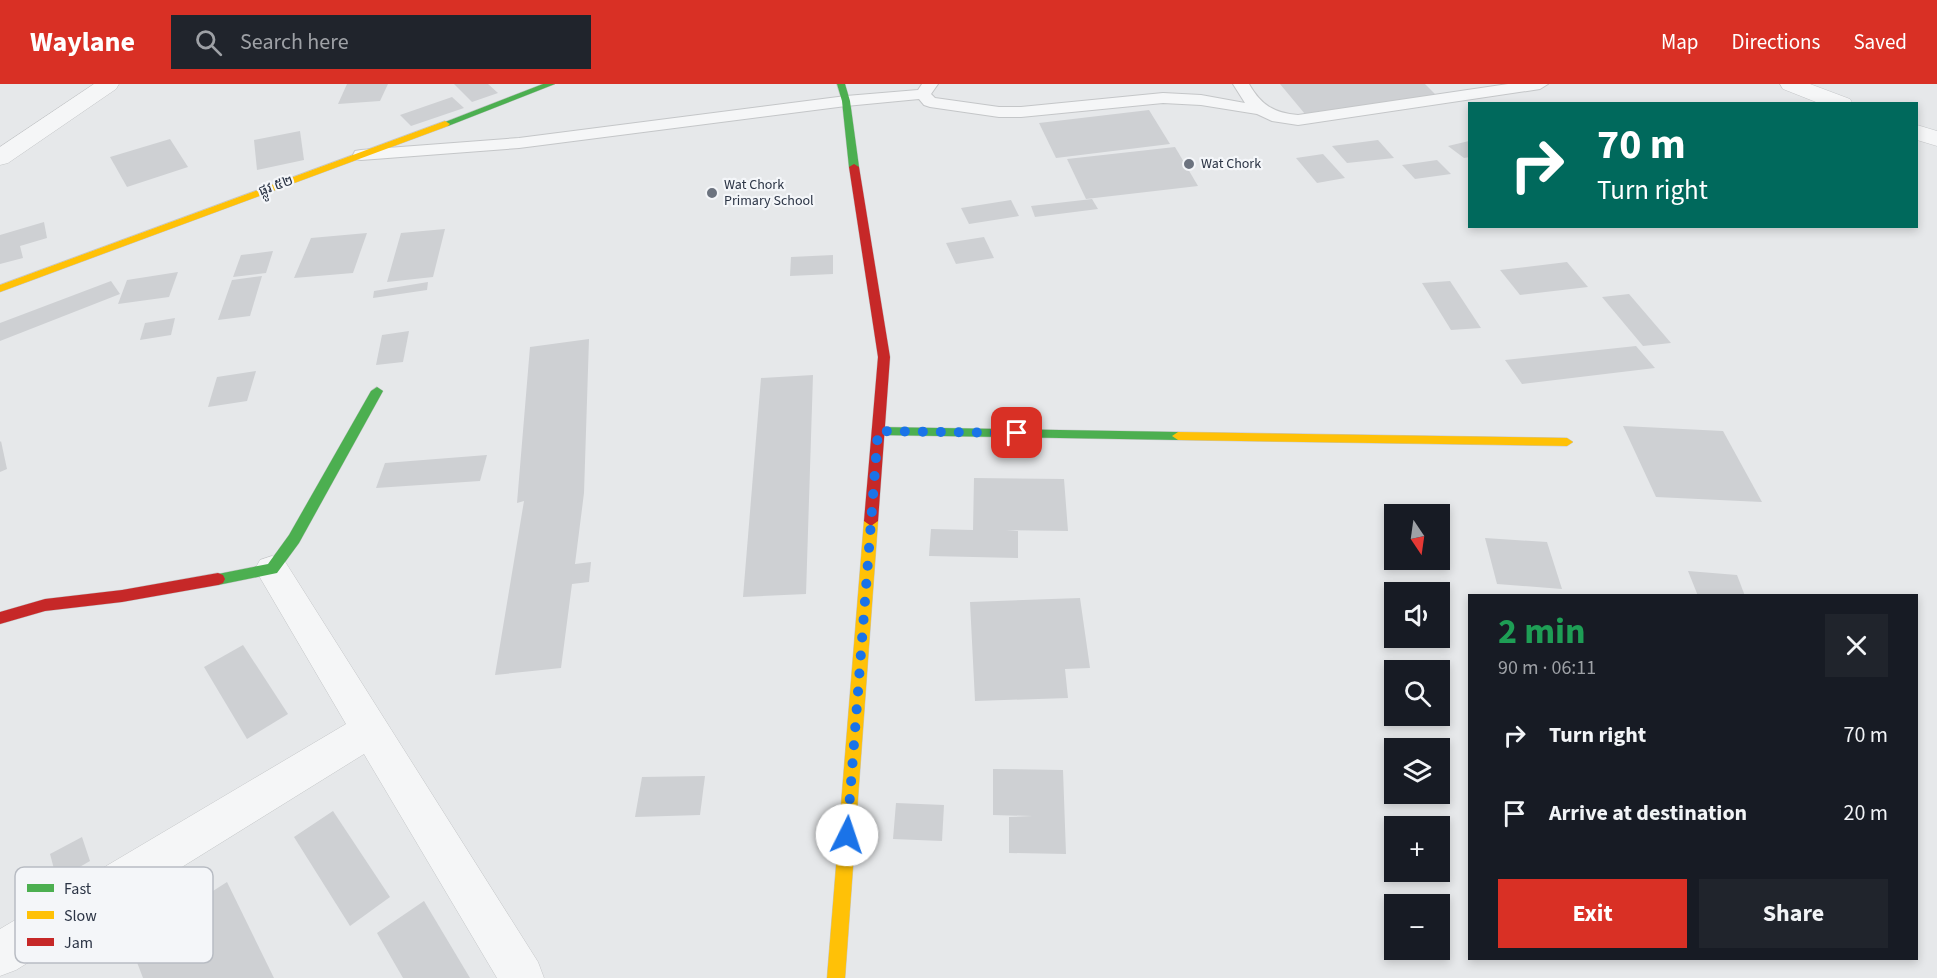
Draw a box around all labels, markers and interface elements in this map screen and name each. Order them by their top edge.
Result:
search box [171,15,591,69]
text: Waylane [30,22,135,62]
icon: search [192,26,225,59]
text: Search here [240,26,349,58]
text: Map [1661,27,1699,57]
text: Directions [1732,27,1820,57]
text: Saved [1853,27,1907,57]
text: 70 m [1597,115,1686,175]
icon: right [1498,126,1576,204]
place label: Wat Chork [1201,154,1261,174]
marker: Wat Chork [1182,157,1196,171]
street label: ផ្លូវ ៥២ [256,171,297,203]
text: Turn right [1597,171,1708,210]
place label: Wat Chork Primary School [724,175,814,211]
marker: Wat Chork Primary School [705,186,719,200]
pin [991,407,1042,458]
icon: arrive [1000,416,1033,449]
north arrow [1384,504,1450,570]
map controls [1384,504,1450,960]
button: sound [1384,582,1450,648]
text: 2 min [1498,606,1586,657]
button: close [1825,614,1888,677]
text: 90 m · 06:11 [1498,654,1596,682]
button: search [1384,660,1450,726]
icon: right [1498,719,1531,752]
text: Turn right [1549,719,1646,751]
text: 70 m [1843,719,1888,751]
button: layers [1384,738,1450,804]
icon: arrive [1498,797,1531,830]
text: Arrive at destination [1549,797,1747,829]
text: 20 m [1843,797,1888,829]
position arrow [815,803,879,867]
button: + [1384,816,1450,882]
legend [15,867,213,963]
text: Fast [64,878,92,900]
button: Exit [1498,879,1687,948]
button: Share [1699,879,1888,948]
button: − [1384,894,1450,960]
text: Slow [64,905,97,927]
text: Jam [64,932,93,954]

